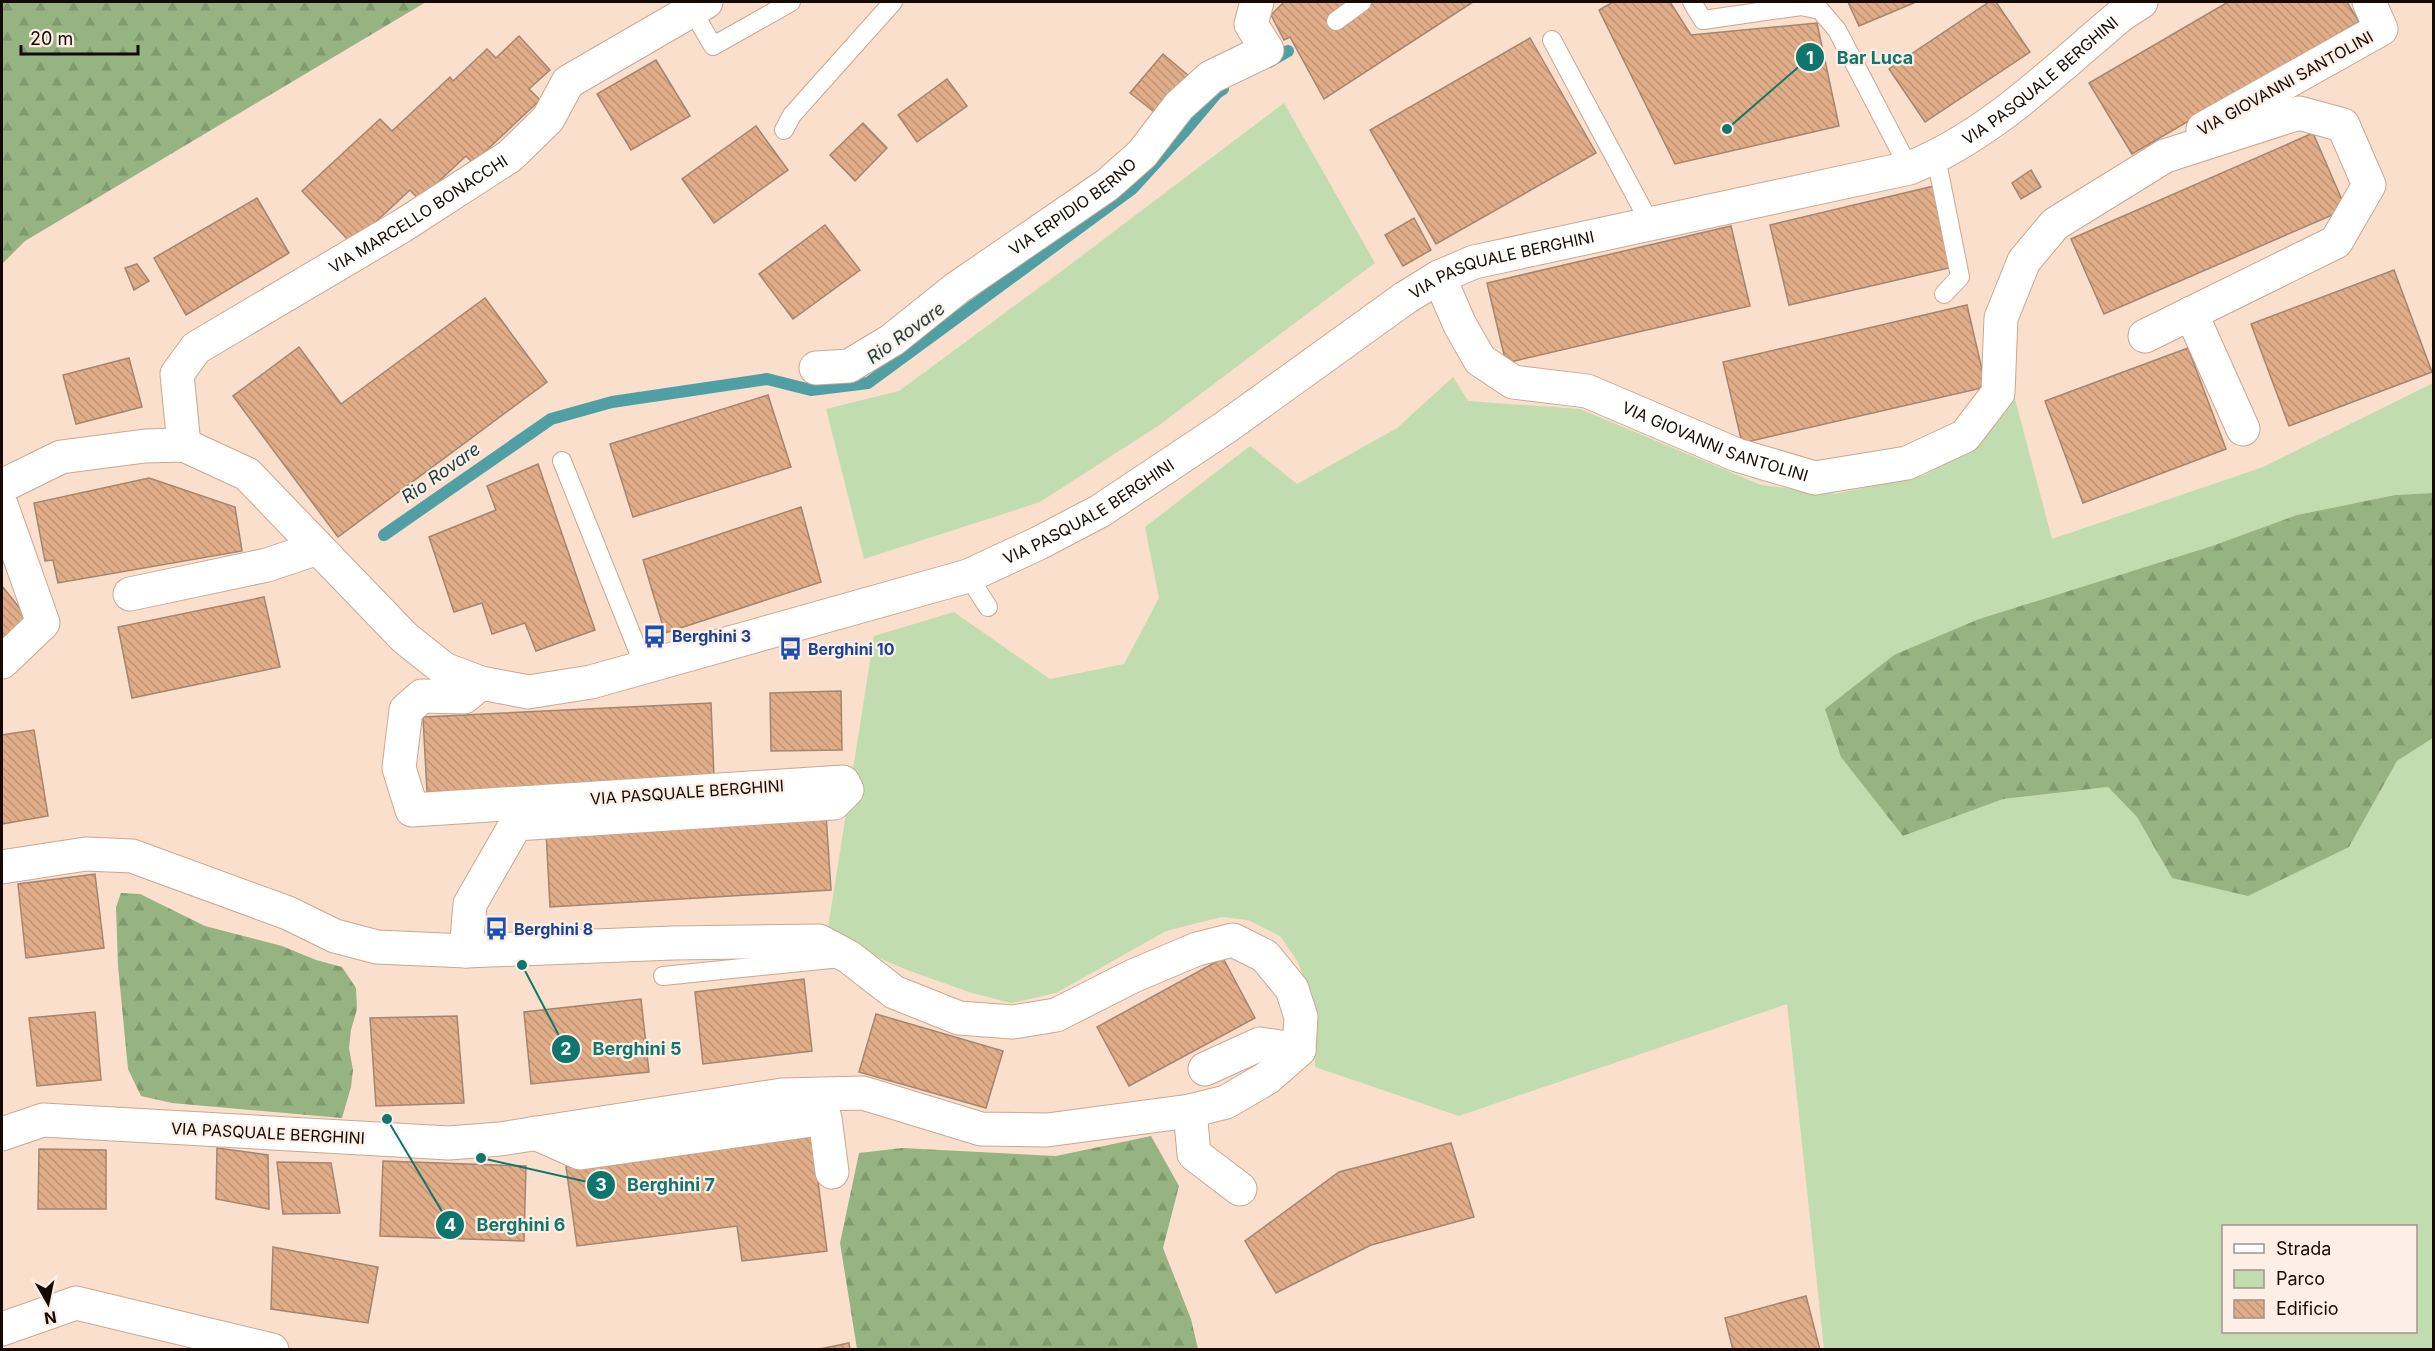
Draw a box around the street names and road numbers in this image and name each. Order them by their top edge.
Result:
street label: VIA PASQUALE BERGHINI [1958,12,2122,149]
street label: VIA GIOVANNI SANTOLINI [2194,26,2376,140]
street label: VIA MARCELLO BONACCHI [325,150,511,277]
street label: VIA ERPIDIO BERNO [1005,154,1140,259]
street label: VIA PASQUALE BERGHINI [1405,226,1596,303]
street label: VIA GIOVANNI SANTOLINI [1619,397,1811,486]
street label: VIA PASQUALE BERGHINI [1000,455,1178,568]
street label: VIA PASQUALE BERGHINI [589,775,785,809]
street label: VIA PASQUALE BERGHINI [171,1118,365,1148]

